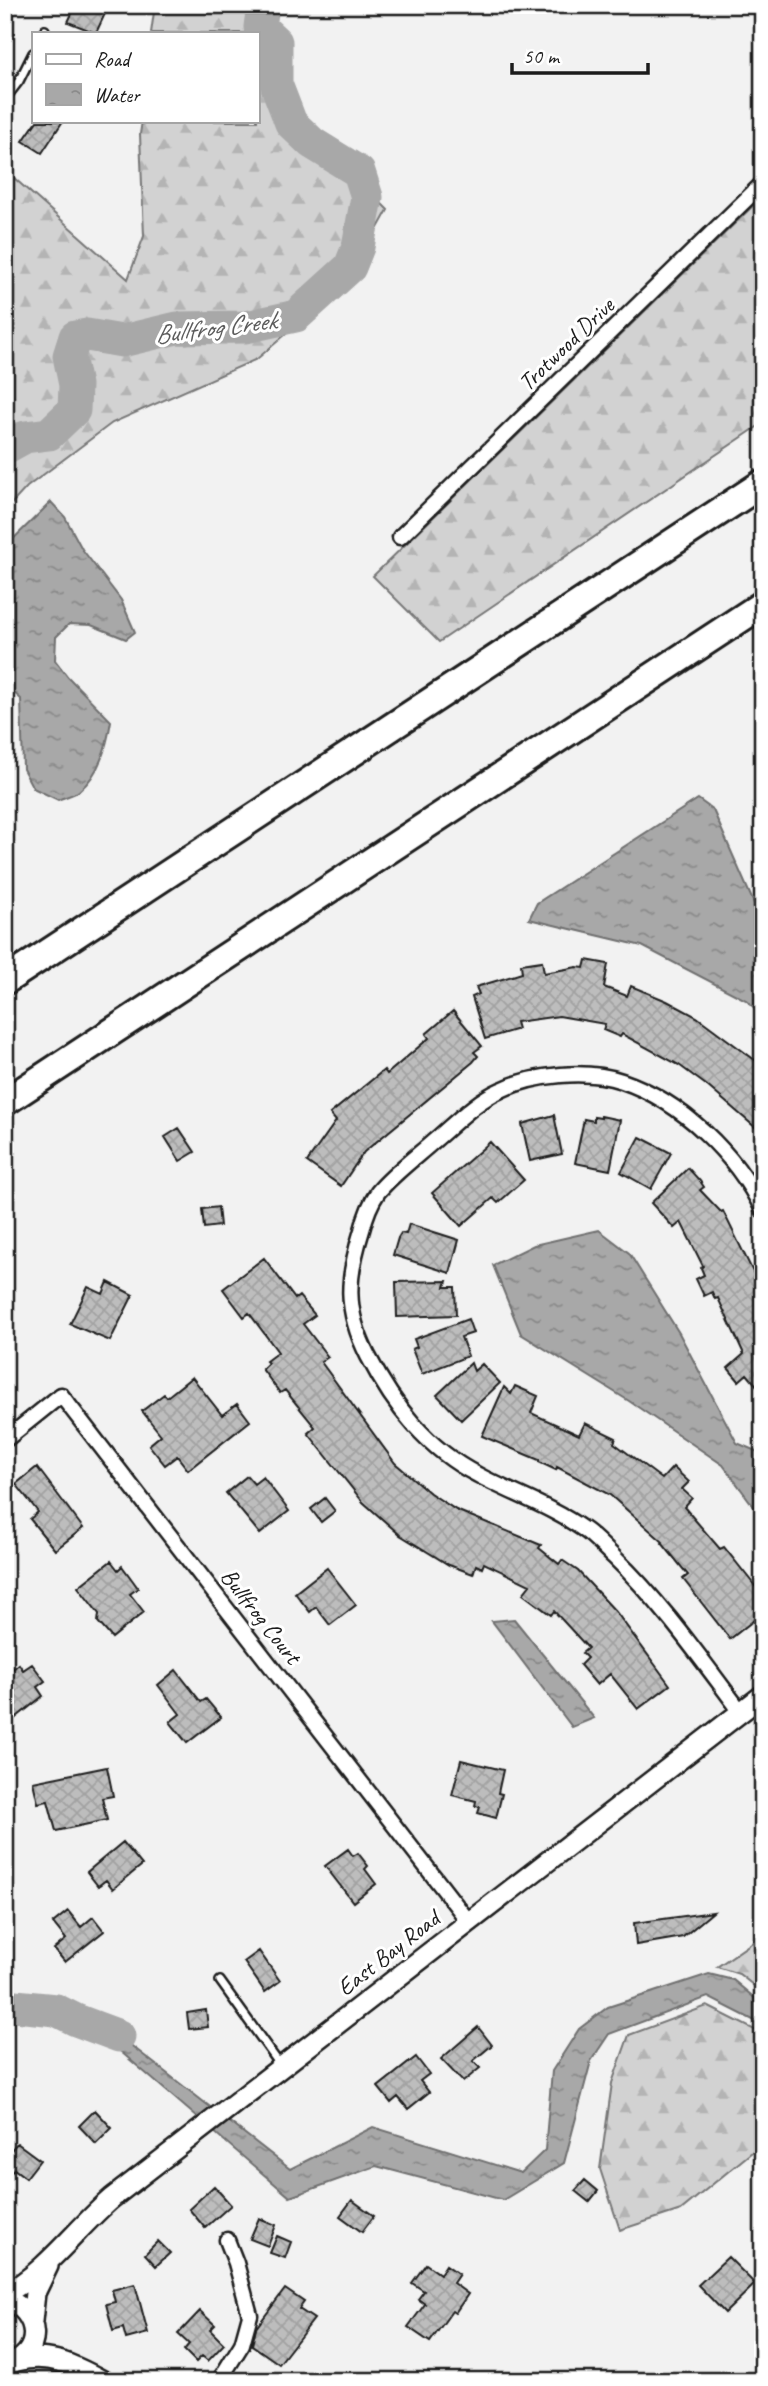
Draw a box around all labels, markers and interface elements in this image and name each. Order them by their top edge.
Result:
legend [32,32,259,122]
scale bar [512,32,649,76]
text: 50 m [523,43,561,69]
text: Road [94,46,133,72]
text: Water [94,82,141,108]
street label: Trotwood Drive [512,289,622,397]
water label: Bullfrog Creek [153,303,282,351]
street label: Bullfrog Court [214,1562,309,1672]
street label: East Bay Road [331,1902,448,2002]

